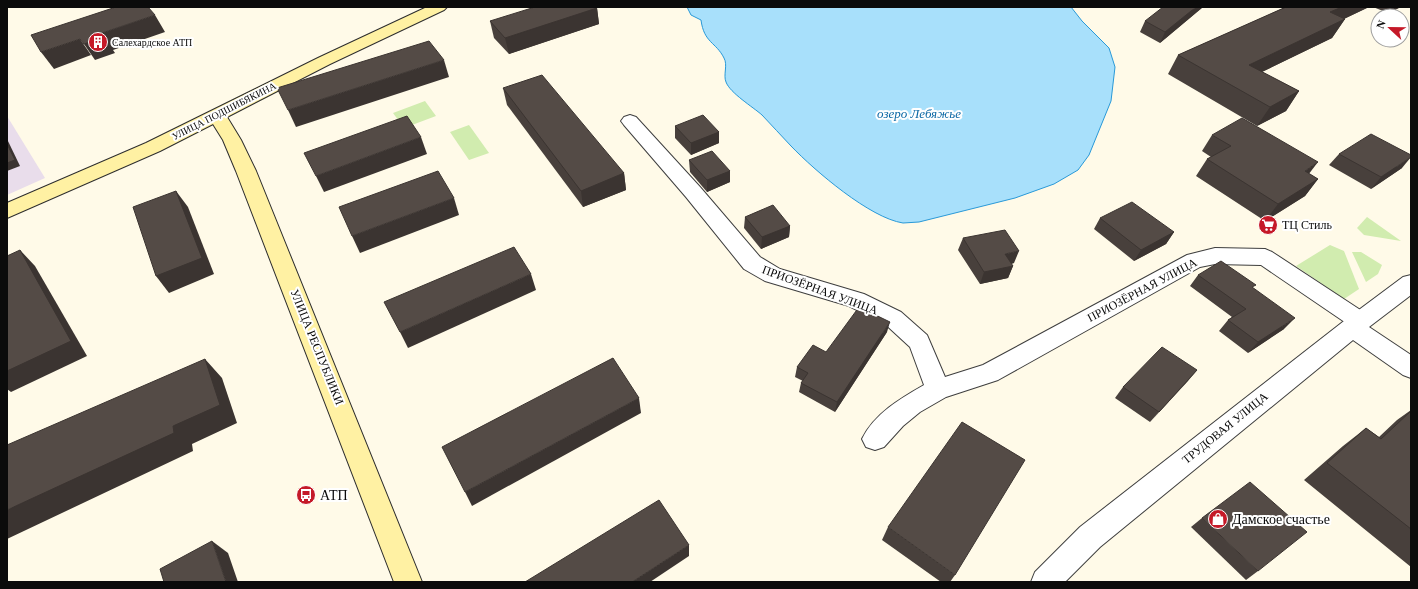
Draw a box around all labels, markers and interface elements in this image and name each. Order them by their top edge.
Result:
north arrow [1370,8,1410,48]
text: N [1374,18,1388,30]
building icon: Салехардское АТП [87,31,109,53]
place label: Салехардское АТП [112,37,192,48]
street label: УЛИЦА ПОДШИБЯКИНА [170,80,279,142]
water label: озеро Лебяжье [877,106,961,121]
supermarket icon: ТЦ Стиль [1257,214,1279,236]
place label: ТЦ Стиль [1282,218,1332,232]
street label: ПРИОЗЁРНАЯ УЛИЦА [1085,255,1200,325]
street label: ПРИОЗЁРНАЯ УЛИЦА [760,263,880,318]
street label: УЛИЦА РЕСПУБЛИКИ [287,287,347,407]
street label: ТРУДОВАЯ УЛИЦА [1179,389,1271,467]
bus stop icon: АТП [295,484,317,506]
place label: АТП [320,488,348,503]
shop icon: Дамское счастье [1207,508,1229,530]
place label: Дамское счастье [1232,512,1330,527]

